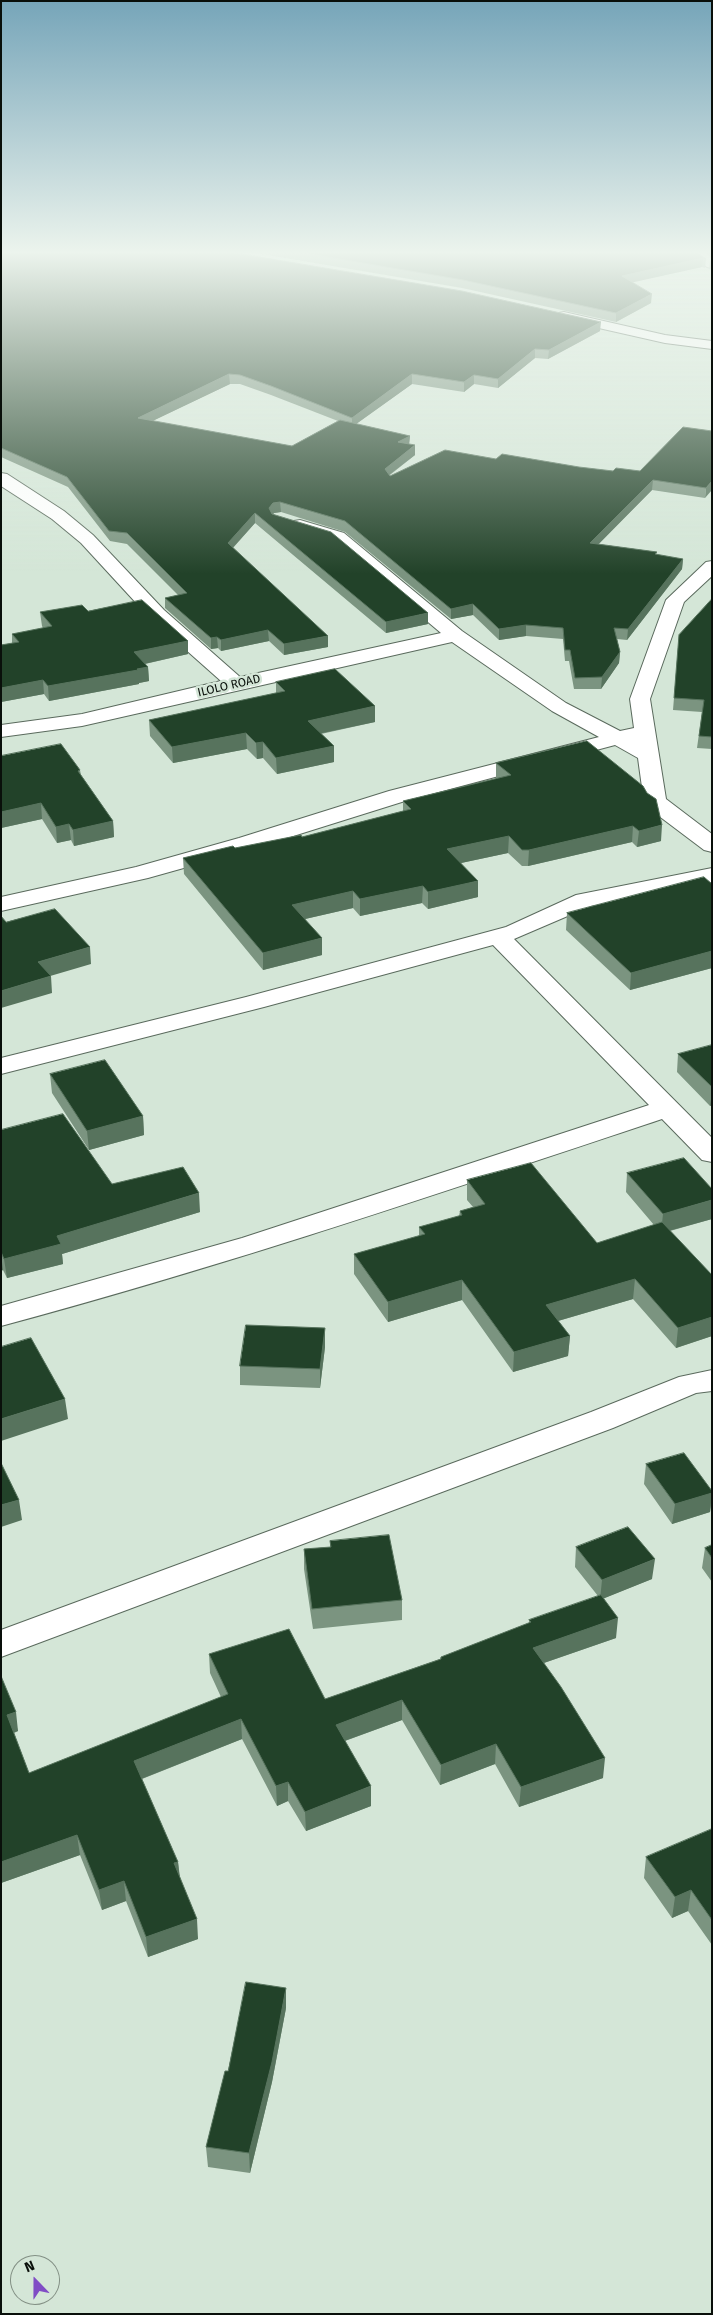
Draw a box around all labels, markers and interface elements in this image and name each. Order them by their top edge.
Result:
street label: ILOLO ROAD [196,672,262,700]
north arrow [10,2255,60,2305]
text: N [22,2257,37,2276]

